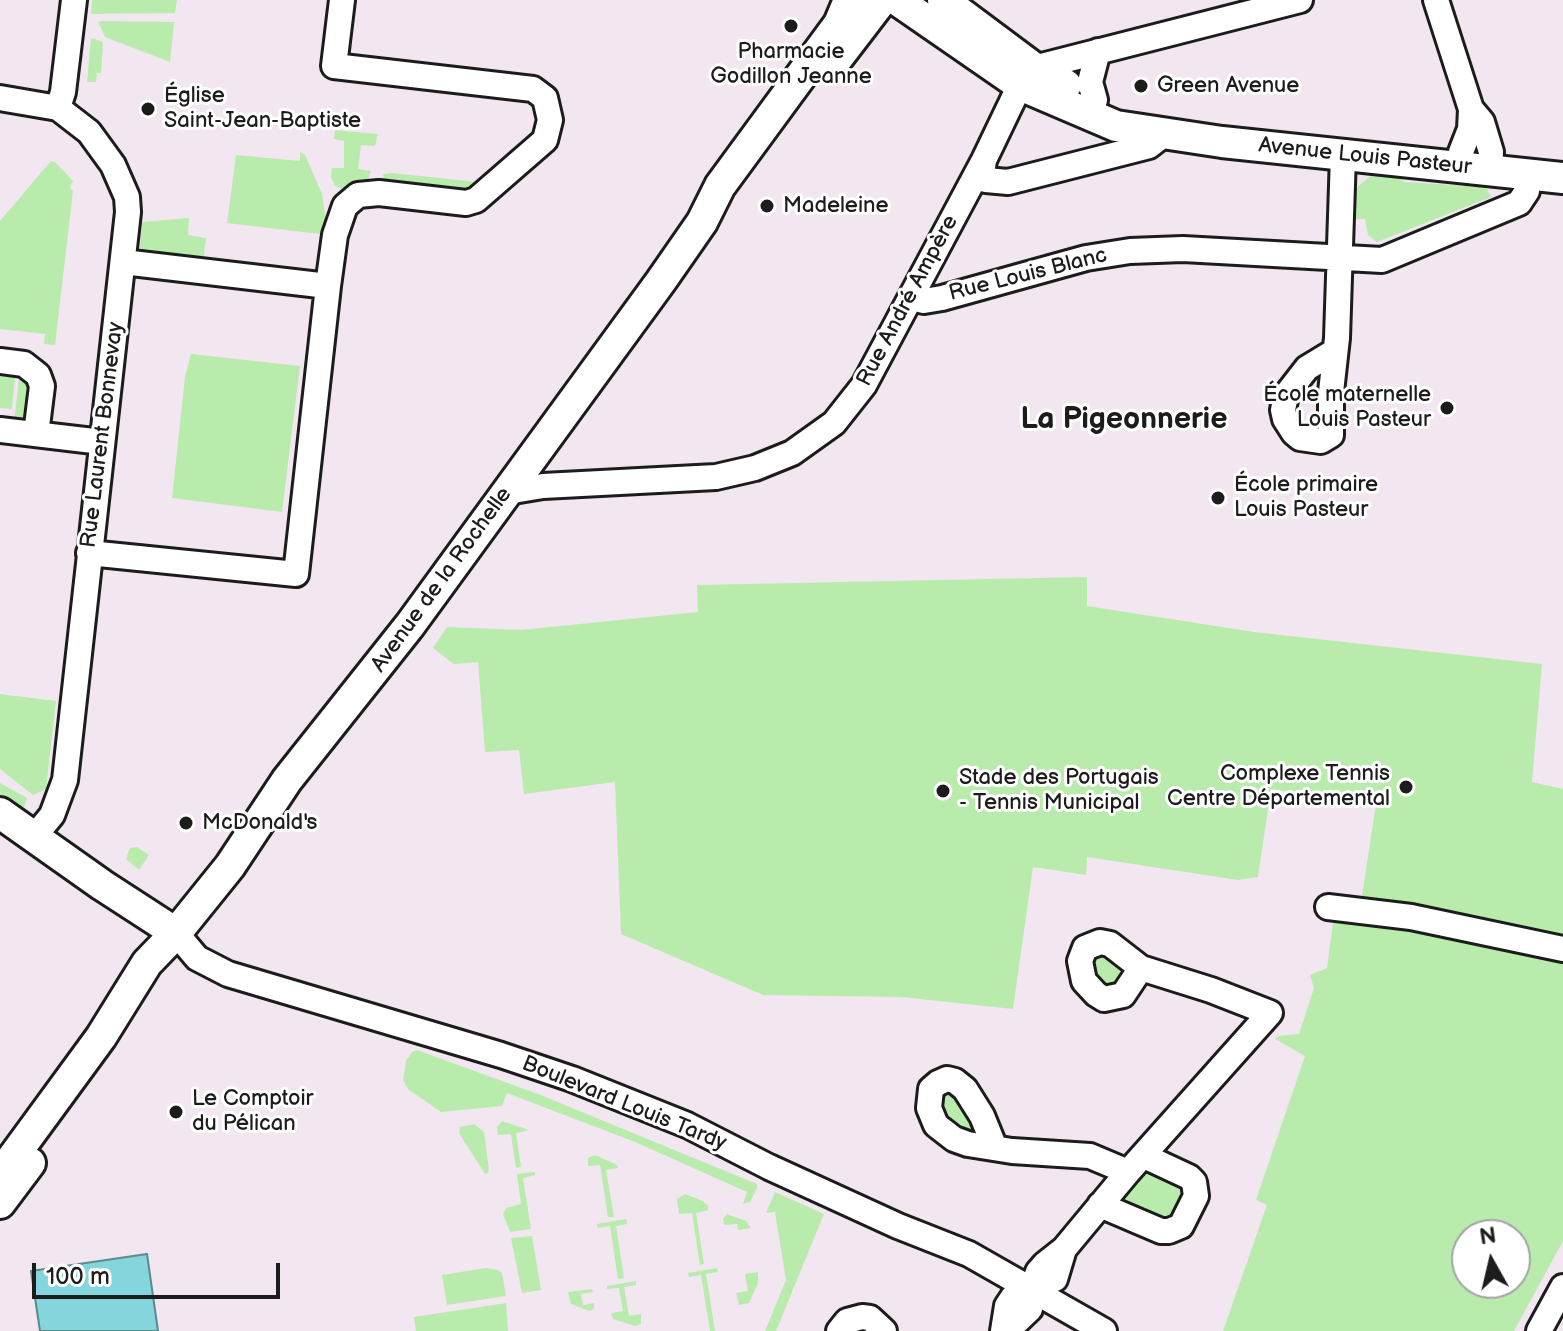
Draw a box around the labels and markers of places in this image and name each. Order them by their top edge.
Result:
marker: Pharmacie Godillon Jeanne [782,17,800,35]
place label: Pharmacie Godillon Jeanne [710,39,872,90]
place label: Green Avenue [1157,73,1299,99]
marker: Green Avenue [1132,77,1150,95]
place label: Église Saint-Jean-Baptiste [164,83,361,134]
marker: Église Saint-Jean-Baptiste [139,100,157,118]
place label: Madeleine [783,193,888,219]
marker: Madeleine [758,197,776,215]
place label: École maternelle Louis Pasteur [1263,382,1431,434]
marker: École maternelle Louis Pasteur [1438,399,1456,417]
place label: École primaire Louis Pasteur [1234,472,1378,524]
marker: École primaire Louis Pasteur [1209,489,1227,507]
place label: Complexe Tennis Centre Départemental [1167,761,1390,812]
place label: Stade des Portugais - Tennis Municipal [959,765,1159,816]
marker: Complexe Tennis Centre Départemental [1397,778,1415,796]
marker: Stade des Portugais - Tennis Municipal [934,782,952,800]
place label: McDonald's [202,810,317,836]
marker: McDonald's [177,814,195,832]
place label: Le Comptoir du Pélican [192,1086,313,1138]
marker: Le Comptoir du Pélican [167,1103,185,1121]

